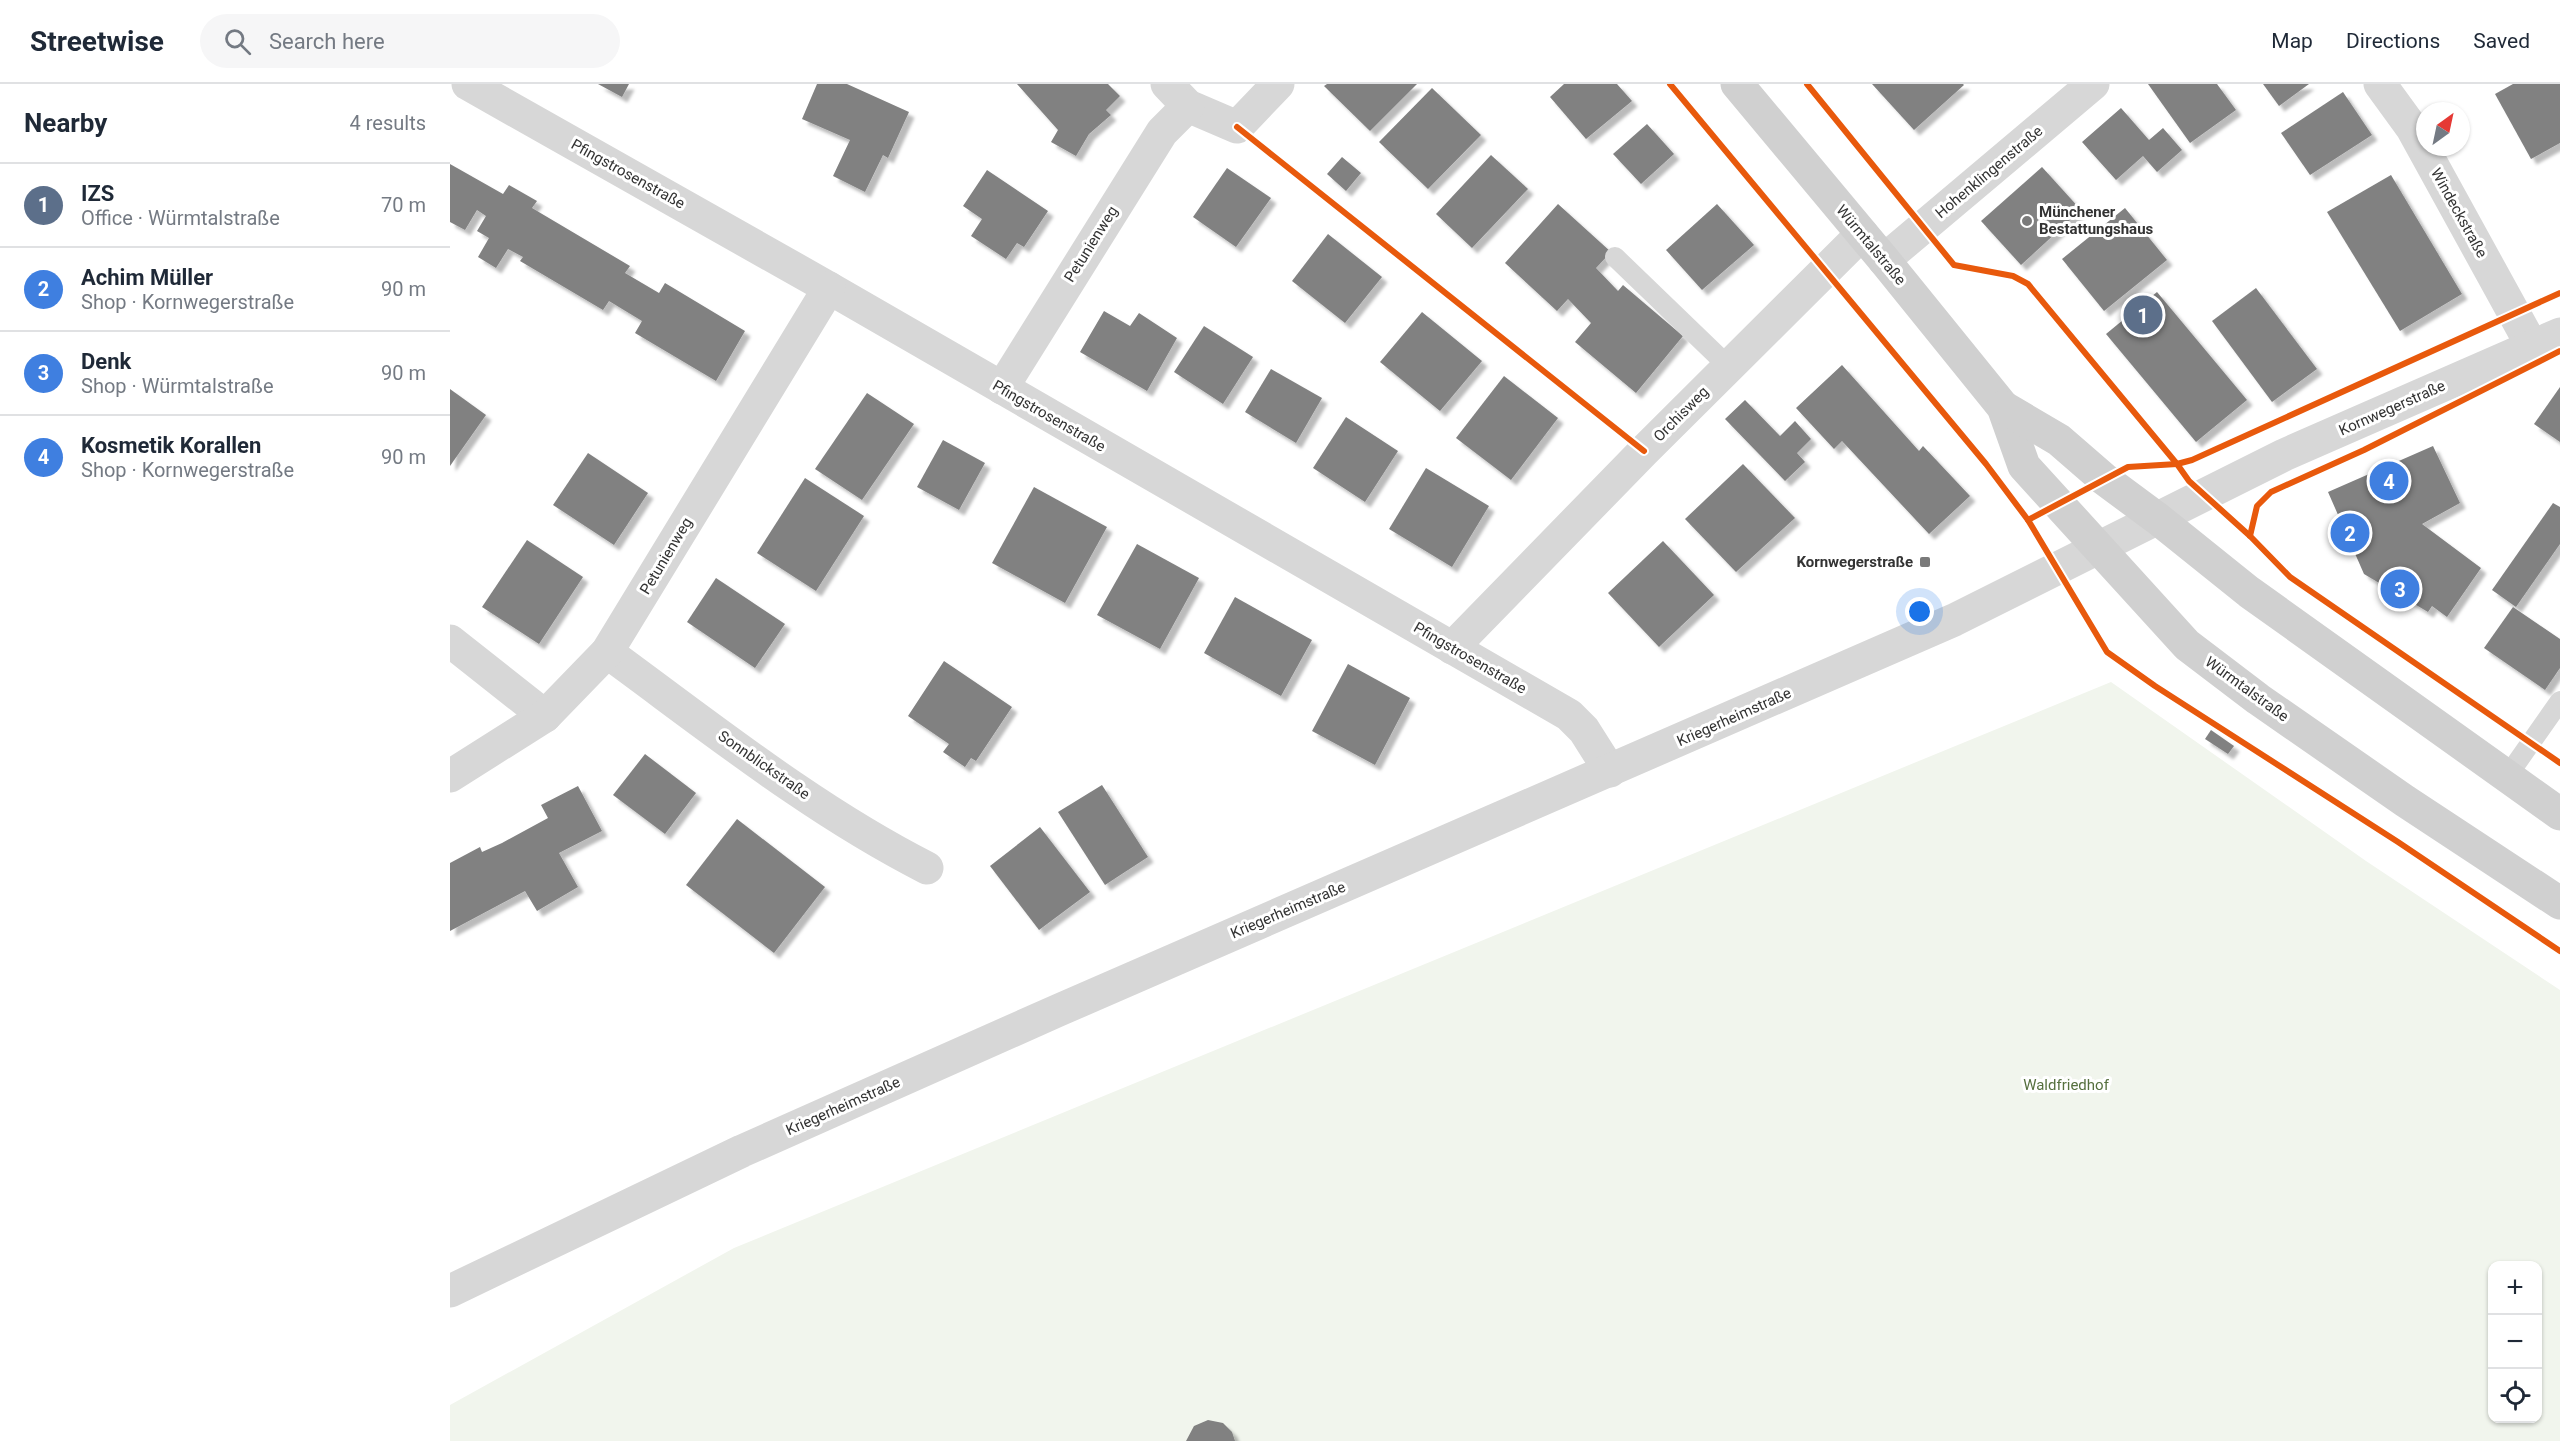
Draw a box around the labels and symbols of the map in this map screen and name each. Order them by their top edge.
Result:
north arrow [2416,102,2470,156]
street label: Hohenklingenstraße [1932,122,2046,222]
street label: Pfingstrosenstraße [568,135,688,213]
street label: Windeckstraße [2427,165,2491,261]
street label: Würmtalstraße [1832,201,1910,289]
street label: Petunienweg [1060,203,1122,285]
place label: Münchener Bestattungshaus [2039,203,2154,238]
marker: Münchener Bestattungshaus [2020,214,2034,228]
pin: 1 [2124,292,2162,338]
street label: Pfingstrosenstraße [989,376,1109,456]
street label: Kornwegerstraße [2336,377,2448,439]
street label: Orchisweg [1650,383,1712,445]
pin: 4 [2370,458,2408,504]
pin: 2 [2330,510,2370,556]
street label: Petunienweg [636,514,696,598]
place label: Kornwegerstraße [1796,553,1913,571]
marker: Kornwegerstraße [1918,555,1932,569]
pin: 3 [2380,566,2420,612]
your location [1905,597,1934,626]
street label: Pfingstrosenstraße [1410,618,1530,698]
street label: Würmtalstraße [2202,653,2292,725]
street label: Kriegerheimstraße [1674,684,1794,750]
street label: Sonnblickstraße [715,727,813,803]
street label: Kriegerheimstraße [1228,878,1348,942]
street label: Kriegerheimstraße [783,1073,903,1139]
park label: Waldfriedhof [2023,1076,2110,1094]

